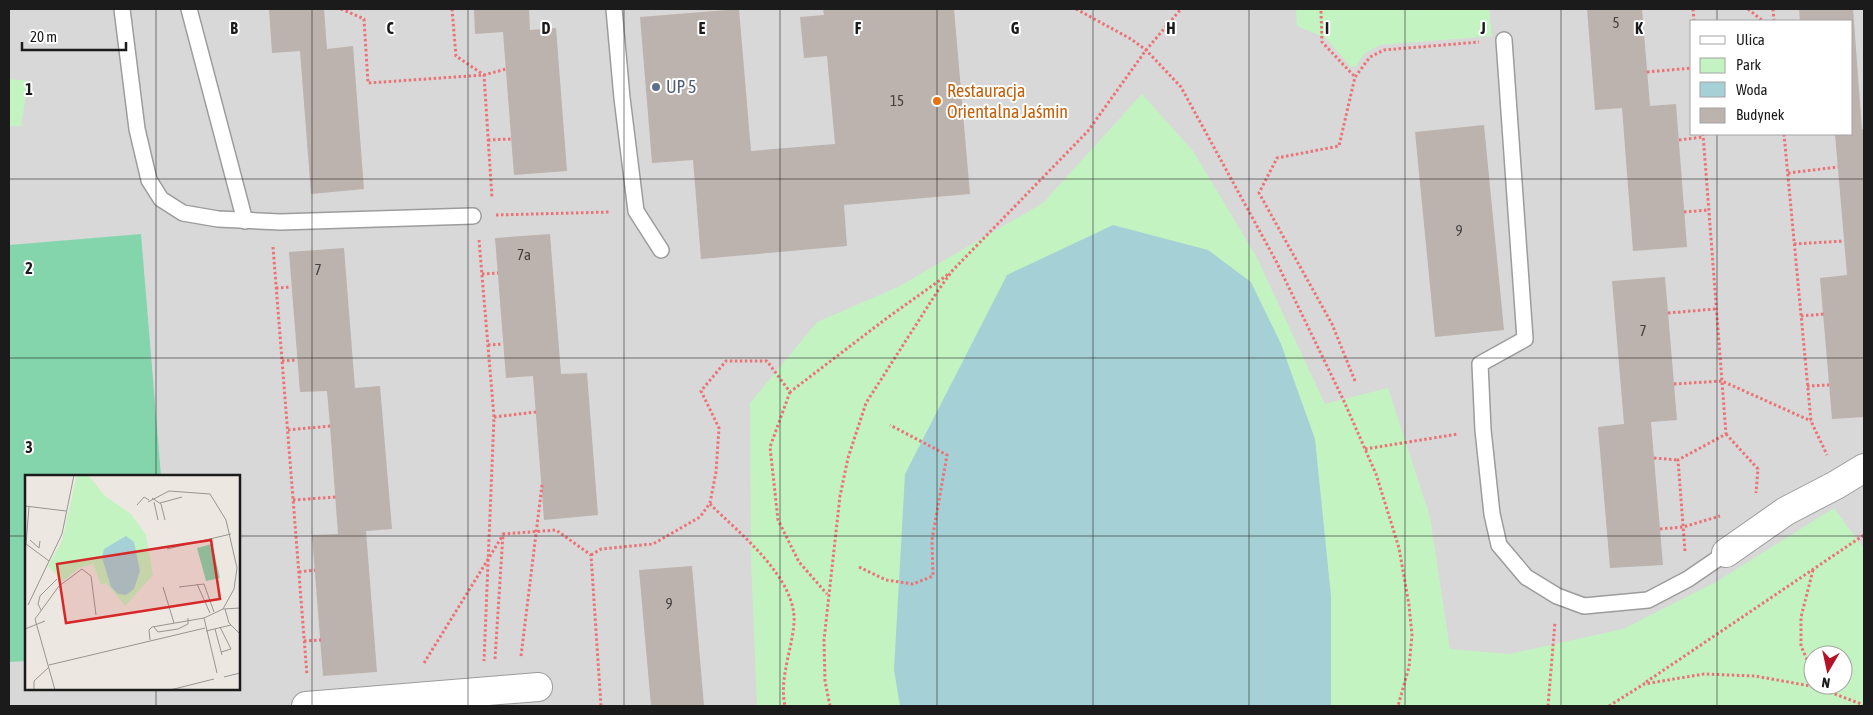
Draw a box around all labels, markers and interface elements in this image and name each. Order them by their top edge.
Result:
house number: 5 [1612,14,1620,31]
text: B [230,19,238,37]
text: C [386,19,394,37]
text: D [542,19,551,37]
text: E [699,19,706,37]
text: F [855,19,862,37]
text: G [1011,19,1020,37]
text: H [1166,19,1176,37]
text: I [1325,19,1329,37]
text: J [1479,19,1486,37]
text: K [1635,19,1643,37]
scale bar [22,20,126,52]
legend [1690,20,1853,135]
text: 20 m [30,28,57,45]
text: Ulica [1736,31,1765,48]
text: Park [1736,56,1761,73]
place label: UP 5 [666,76,696,97]
text: 1 [25,80,33,98]
place label: Restauracja Orientalna Jaśmin [947,80,1068,122]
marker: UP 5 [650,81,662,93]
text: Woda [1736,81,1768,98]
house number: 15 [890,92,904,109]
marker: Restauracja Orientalna Jaśmin [931,95,943,107]
text: Budynek [1736,106,1785,123]
house number: 9 [1455,222,1463,239]
house number: 7a [517,246,531,263]
text: 2 [25,259,33,277]
house number: 7 [314,261,322,278]
house number: 7 [1639,322,1647,339]
text: 3 [25,438,33,456]
inset map [25,475,240,690]
house number: 9 [665,595,673,612]
north arrow [1803,645,1853,695]
text: N [1821,674,1831,691]

